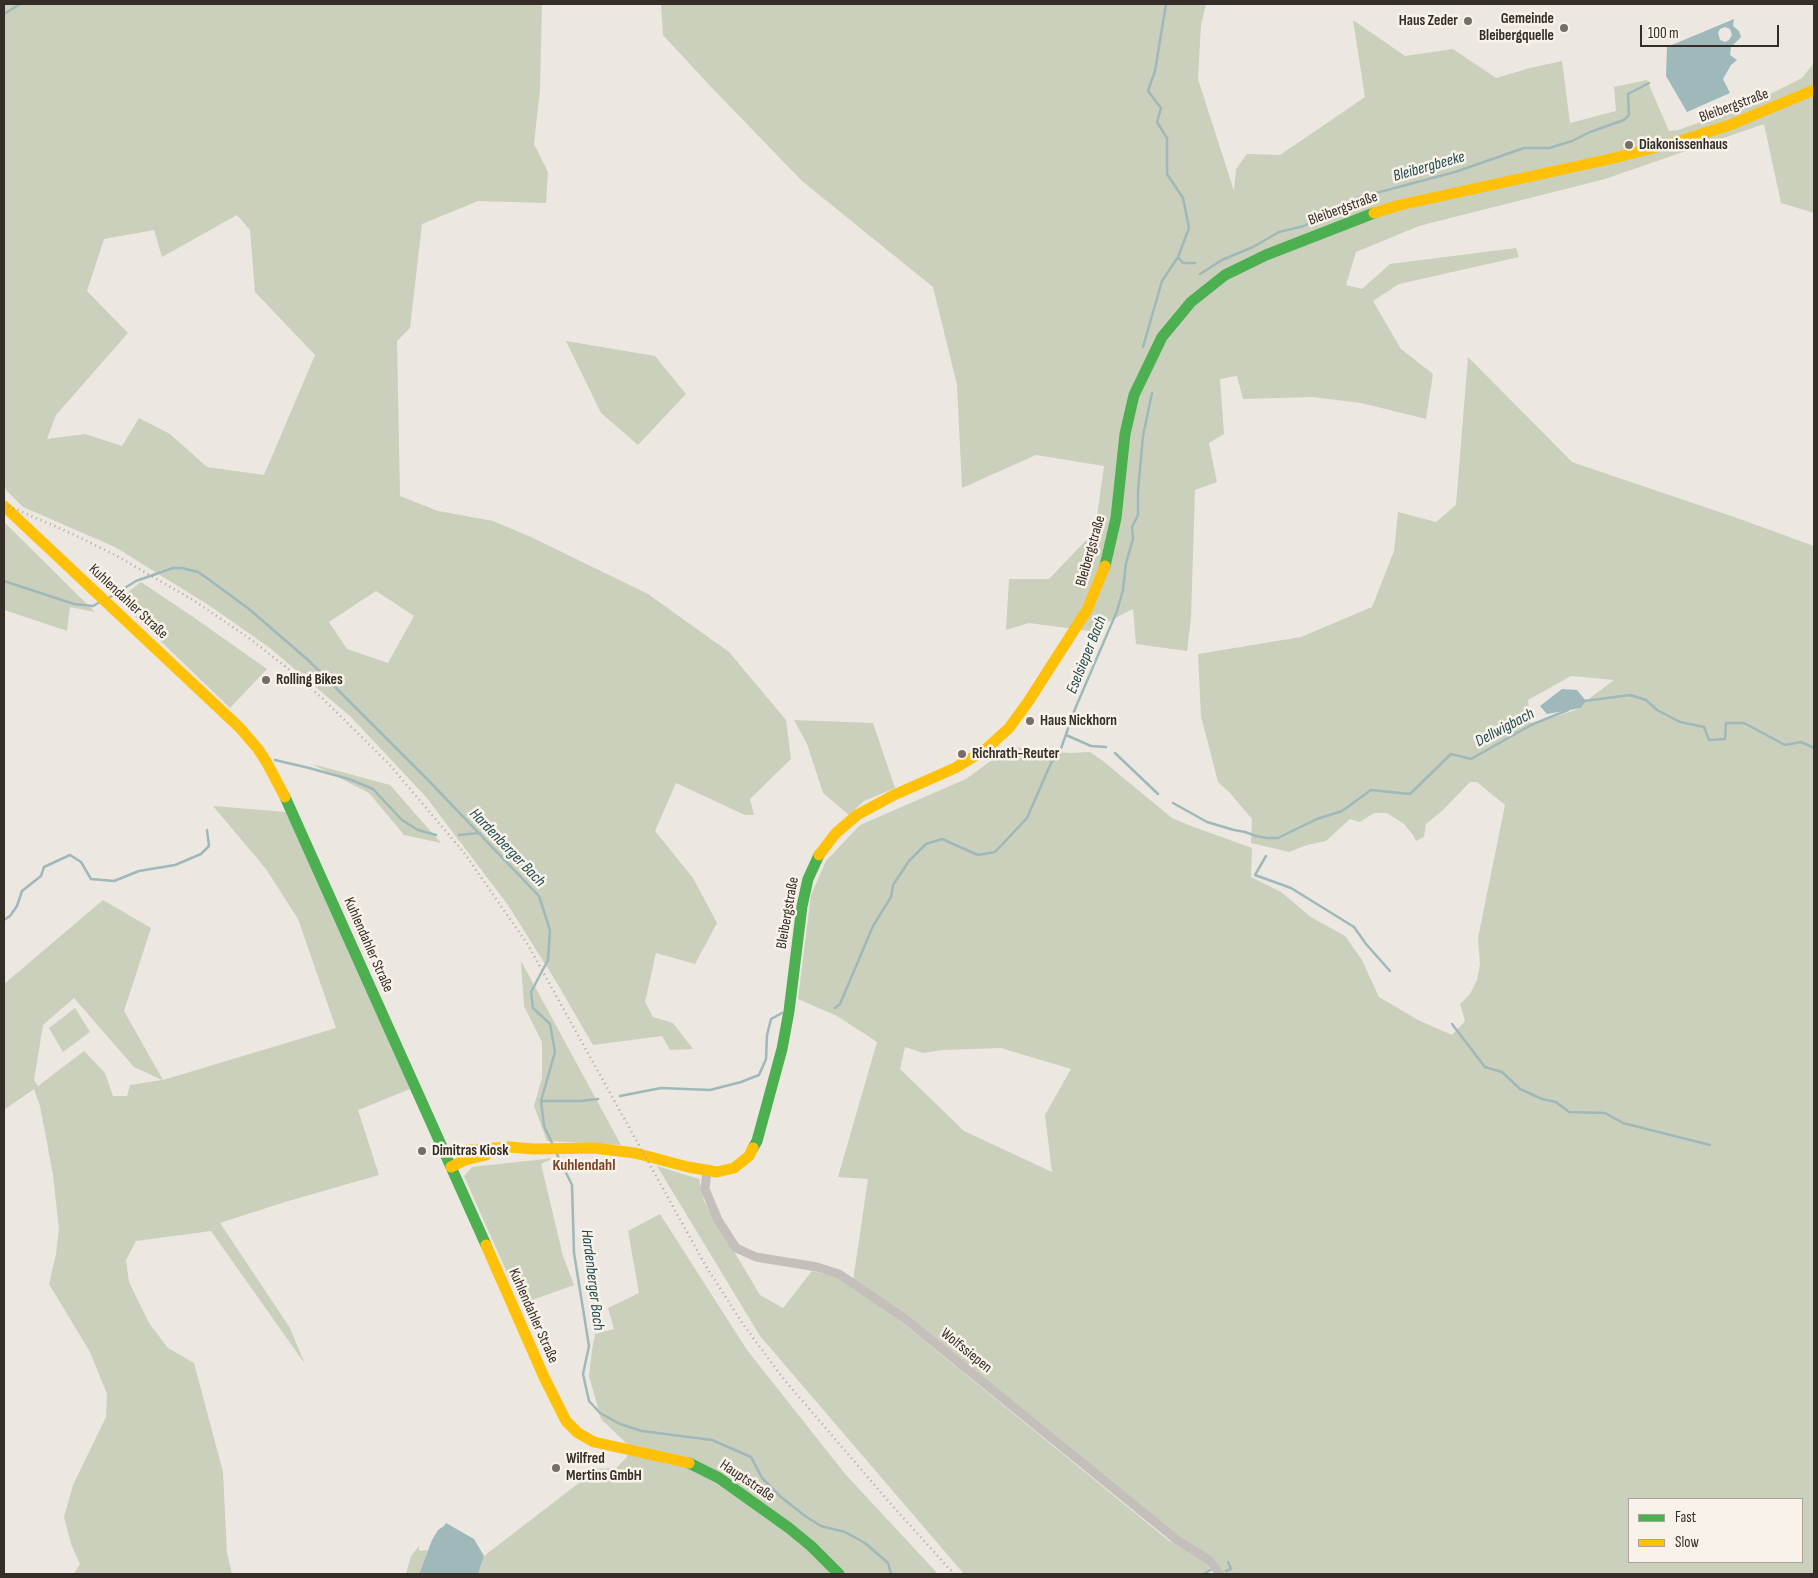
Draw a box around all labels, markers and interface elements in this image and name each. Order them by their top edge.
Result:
place label: Gemeinde Bleibergquelle [1479,10,1554,45]
place label: Haus Zeder [1399,12,1458,30]
marker: Haus Zeder [1462,15,1474,27]
scale bar [1643,15,1782,47]
marker: Gemeinde Bleibergquelle [1558,22,1570,34]
text: 100 m [1648,24,1679,43]
street label: Bleibergstraße [1697,85,1771,127]
place label: Diakonissenhaus [1639,136,1728,154]
marker: Diakonissenhaus [1623,139,1635,151]
water label: Bleibergbeeke [1391,148,1467,186]
street label: Bleibergstraße [1306,188,1380,230]
street label: Bleibergstraße [1072,514,1110,588]
street label: Kuhlendahler Straße [85,561,171,643]
water label: Eselsieper Bach [1063,613,1111,697]
place label: Rolling Bikes [276,671,343,689]
marker: Rolling Bikes [260,674,272,686]
water label: Dellwigbach [1472,705,1538,751]
place label: Haus Nickhorn [1040,712,1117,730]
marker: Haus Nickhorn [1024,715,1036,727]
place label: Richrath-Reuter [972,745,1059,763]
marker: Richrath-Reuter [956,748,968,760]
water label: Hardenberger Bach [465,805,549,891]
street label: Bleibergstraße [773,876,803,950]
street label: Kuhlendahler Straße [339,895,397,995]
place label: Dimitras Kiosk [432,1142,509,1160]
marker: Dimitras Kiosk [416,1145,428,1157]
district label: Kuhlendahl [553,1156,615,1176]
water label: Hardenberger Bach [576,1229,608,1331]
street label: Kuhlendahler Straße [504,1266,562,1366]
street label: Wolfssiepen [937,1325,995,1377]
place label: Wilfred Mertins GmbH [566,1450,642,1485]
street label: Hauptstraße [716,1456,778,1506]
marker: Wilfred Mertins GmbH [550,1462,562,1474]
legend [1628,1498,1803,1563]
text: Fast [1675,1508,1696,1527]
text: Slow [1675,1533,1699,1552]

